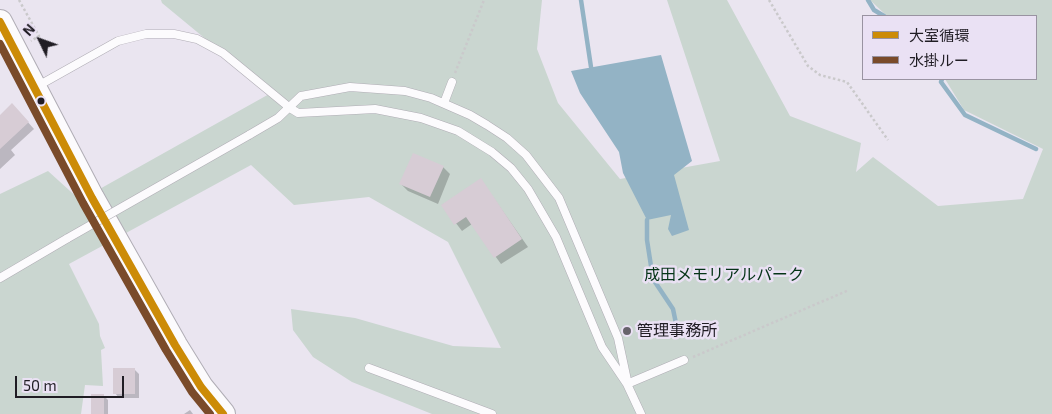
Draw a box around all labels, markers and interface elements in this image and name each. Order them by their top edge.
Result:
north arrow [15,15,65,65]
legend [862,15,1037,80]
text: N [19,20,38,39]
text: 大室循環 [909,26,969,44]
text: 水掛ルー [909,51,969,69]
unlabelled marker [36,96,46,106]
park label: 成田メモリアルパーク [644,265,804,285]
place label: 管理事務所 [637,321,717,341]
marker: 管理事務所 [621,325,633,337]
scale bar [18,366,126,398]
text: 50 m [23,376,57,394]

